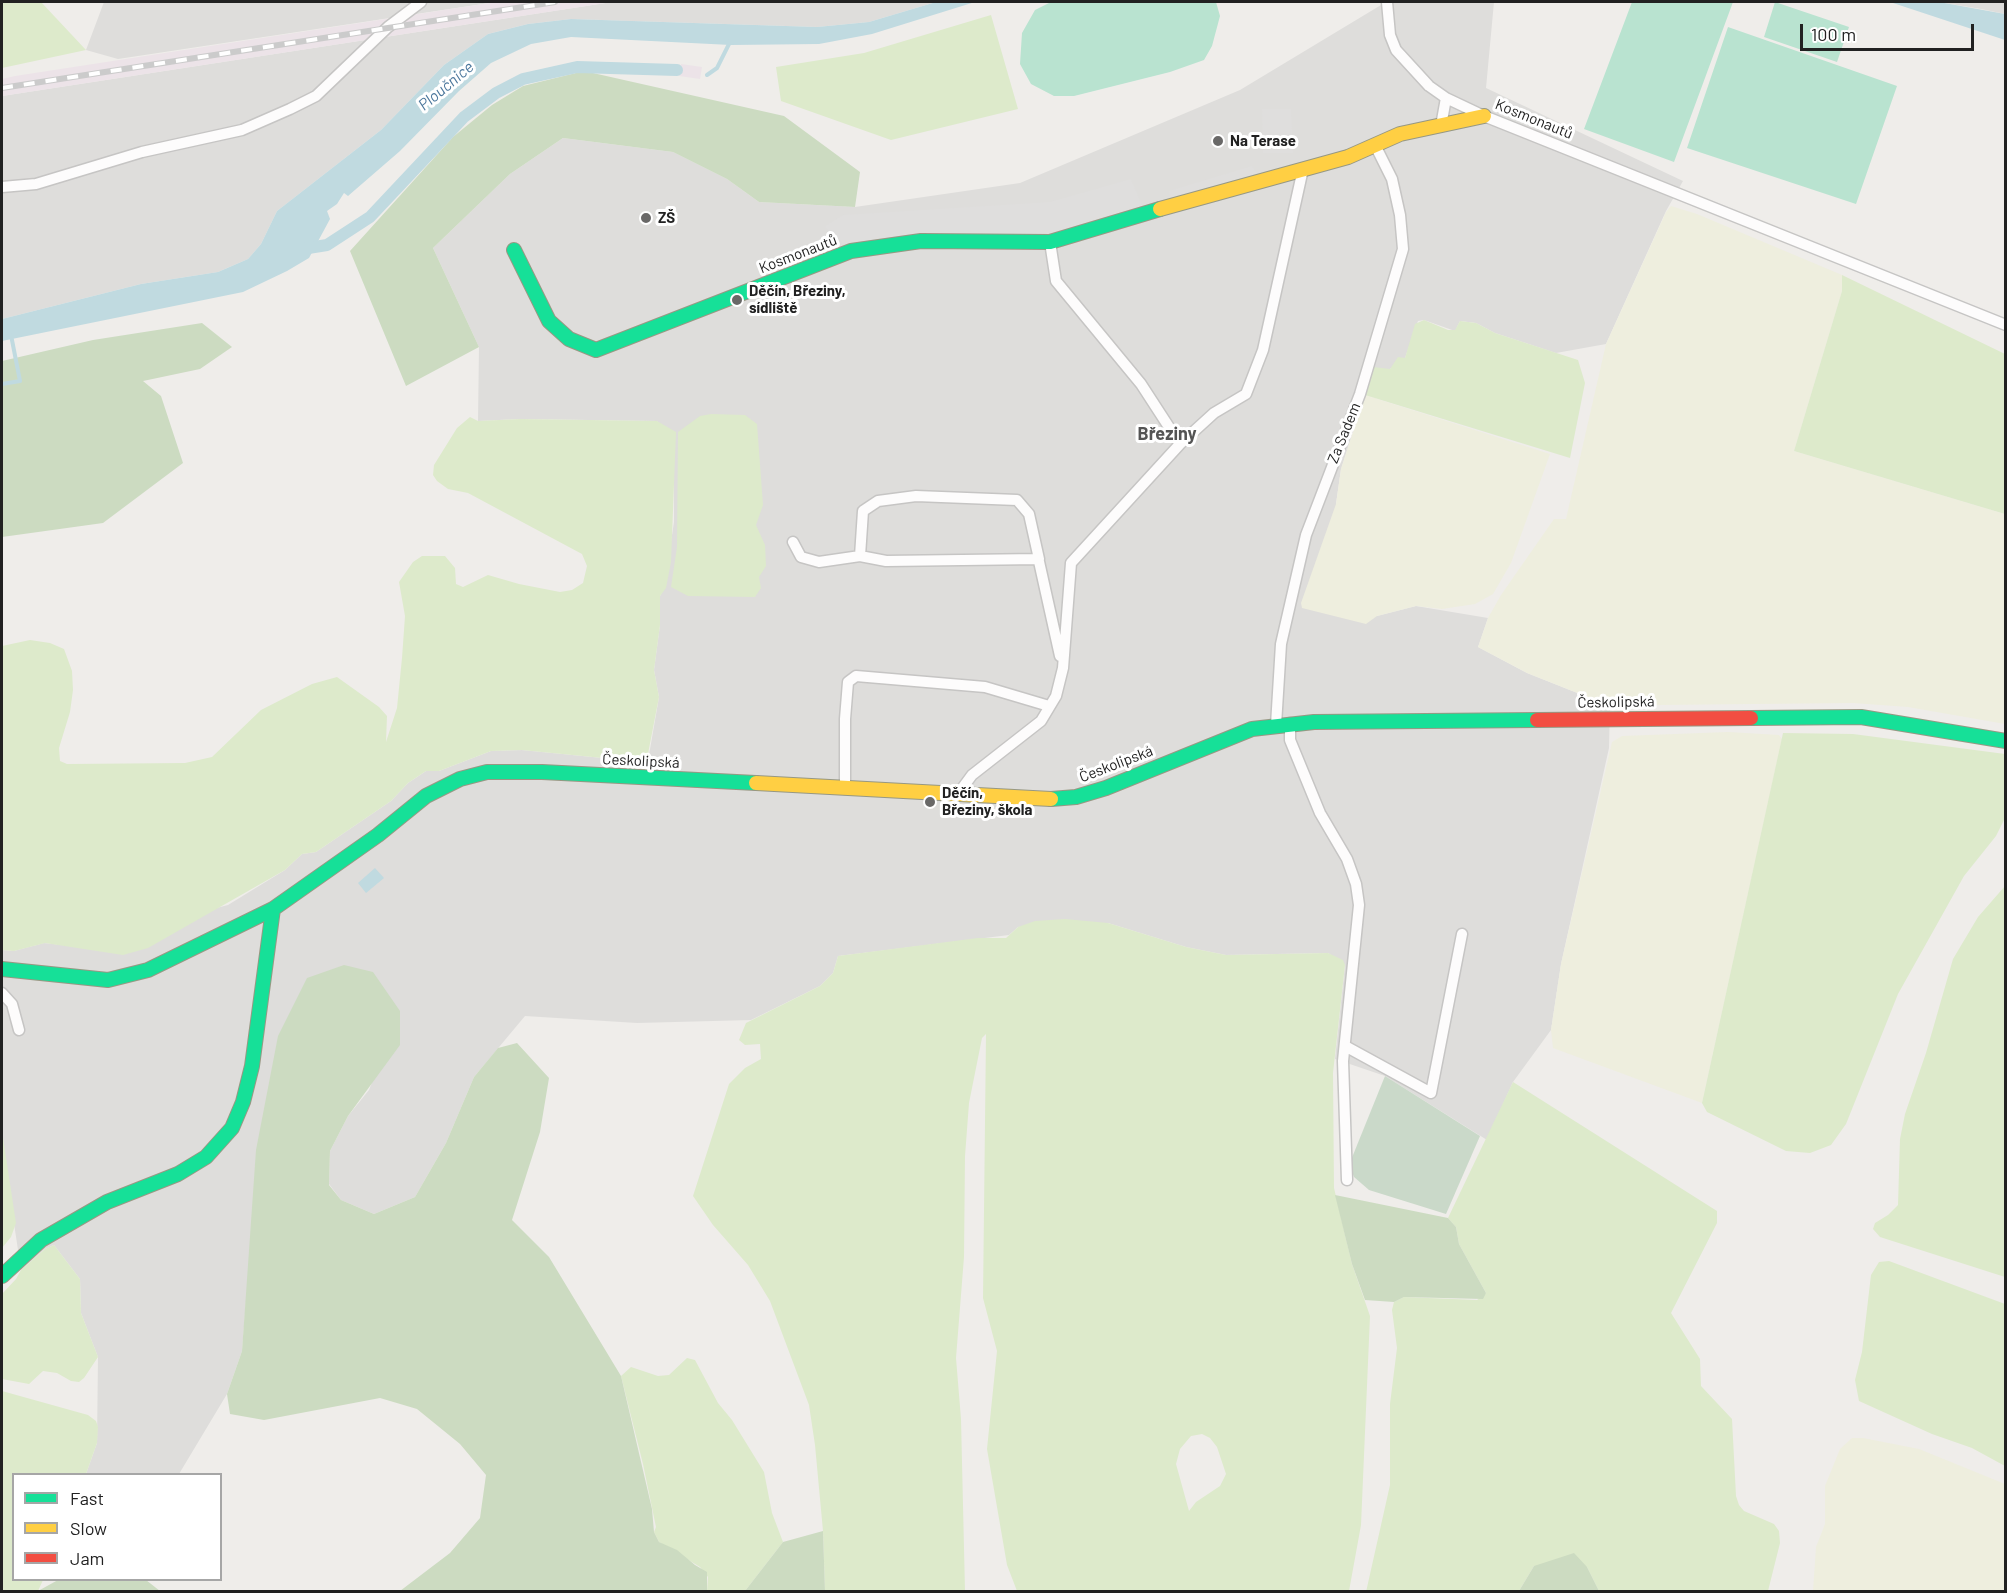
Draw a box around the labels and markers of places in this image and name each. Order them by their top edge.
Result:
place label: Na Terase [1230,132,1296,150]
marker: Na Terase [1211,134,1225,148]
place label: ZŠ [658,209,675,227]
marker: ZŠ [639,211,653,225]
place label: Děčín, Březiny, sídliště [749,282,846,317]
marker: Děčín, Březiny, sídliště [730,293,744,307]
place label: Děčín, Březiny, škola [942,784,1032,819]
marker: Děčín, Březiny, škola [923,795,937,809]

